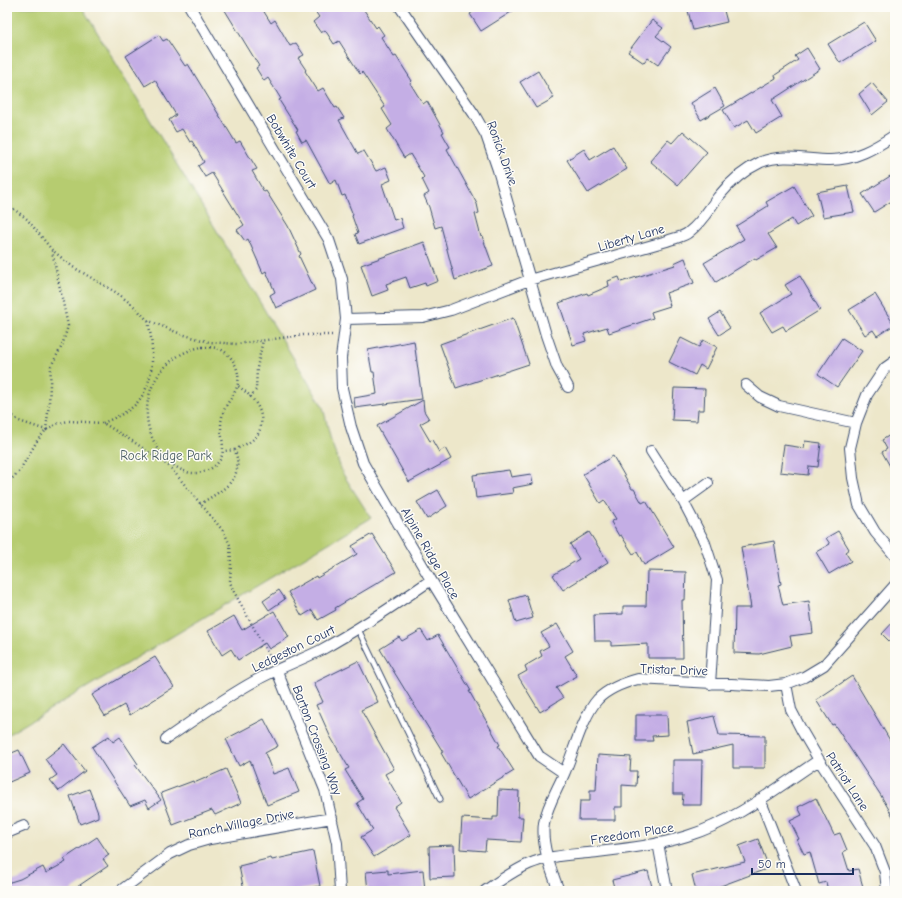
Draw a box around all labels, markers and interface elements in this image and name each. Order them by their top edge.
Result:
street label: Bobwhite Court [263,111,320,192]
street label: Rorick Drive [484,119,521,188]
street label: Liberty Lane [596,221,667,254]
park label: Rock Ridge Park [120,448,213,463]
street label: Alpine Ridge Place [398,505,463,602]
street label: Ledgeston Court [249,621,338,675]
street label: Tristar Drive [640,661,709,678]
street label: Barton Crossing Way [290,683,345,797]
street label: Patriot Lane [823,749,872,814]
street label: Ranch Village Drive [187,806,296,841]
street label: Freedom Place [589,819,675,847]
scale bar [752,850,853,876]
text: 50 m [758,857,786,871]

